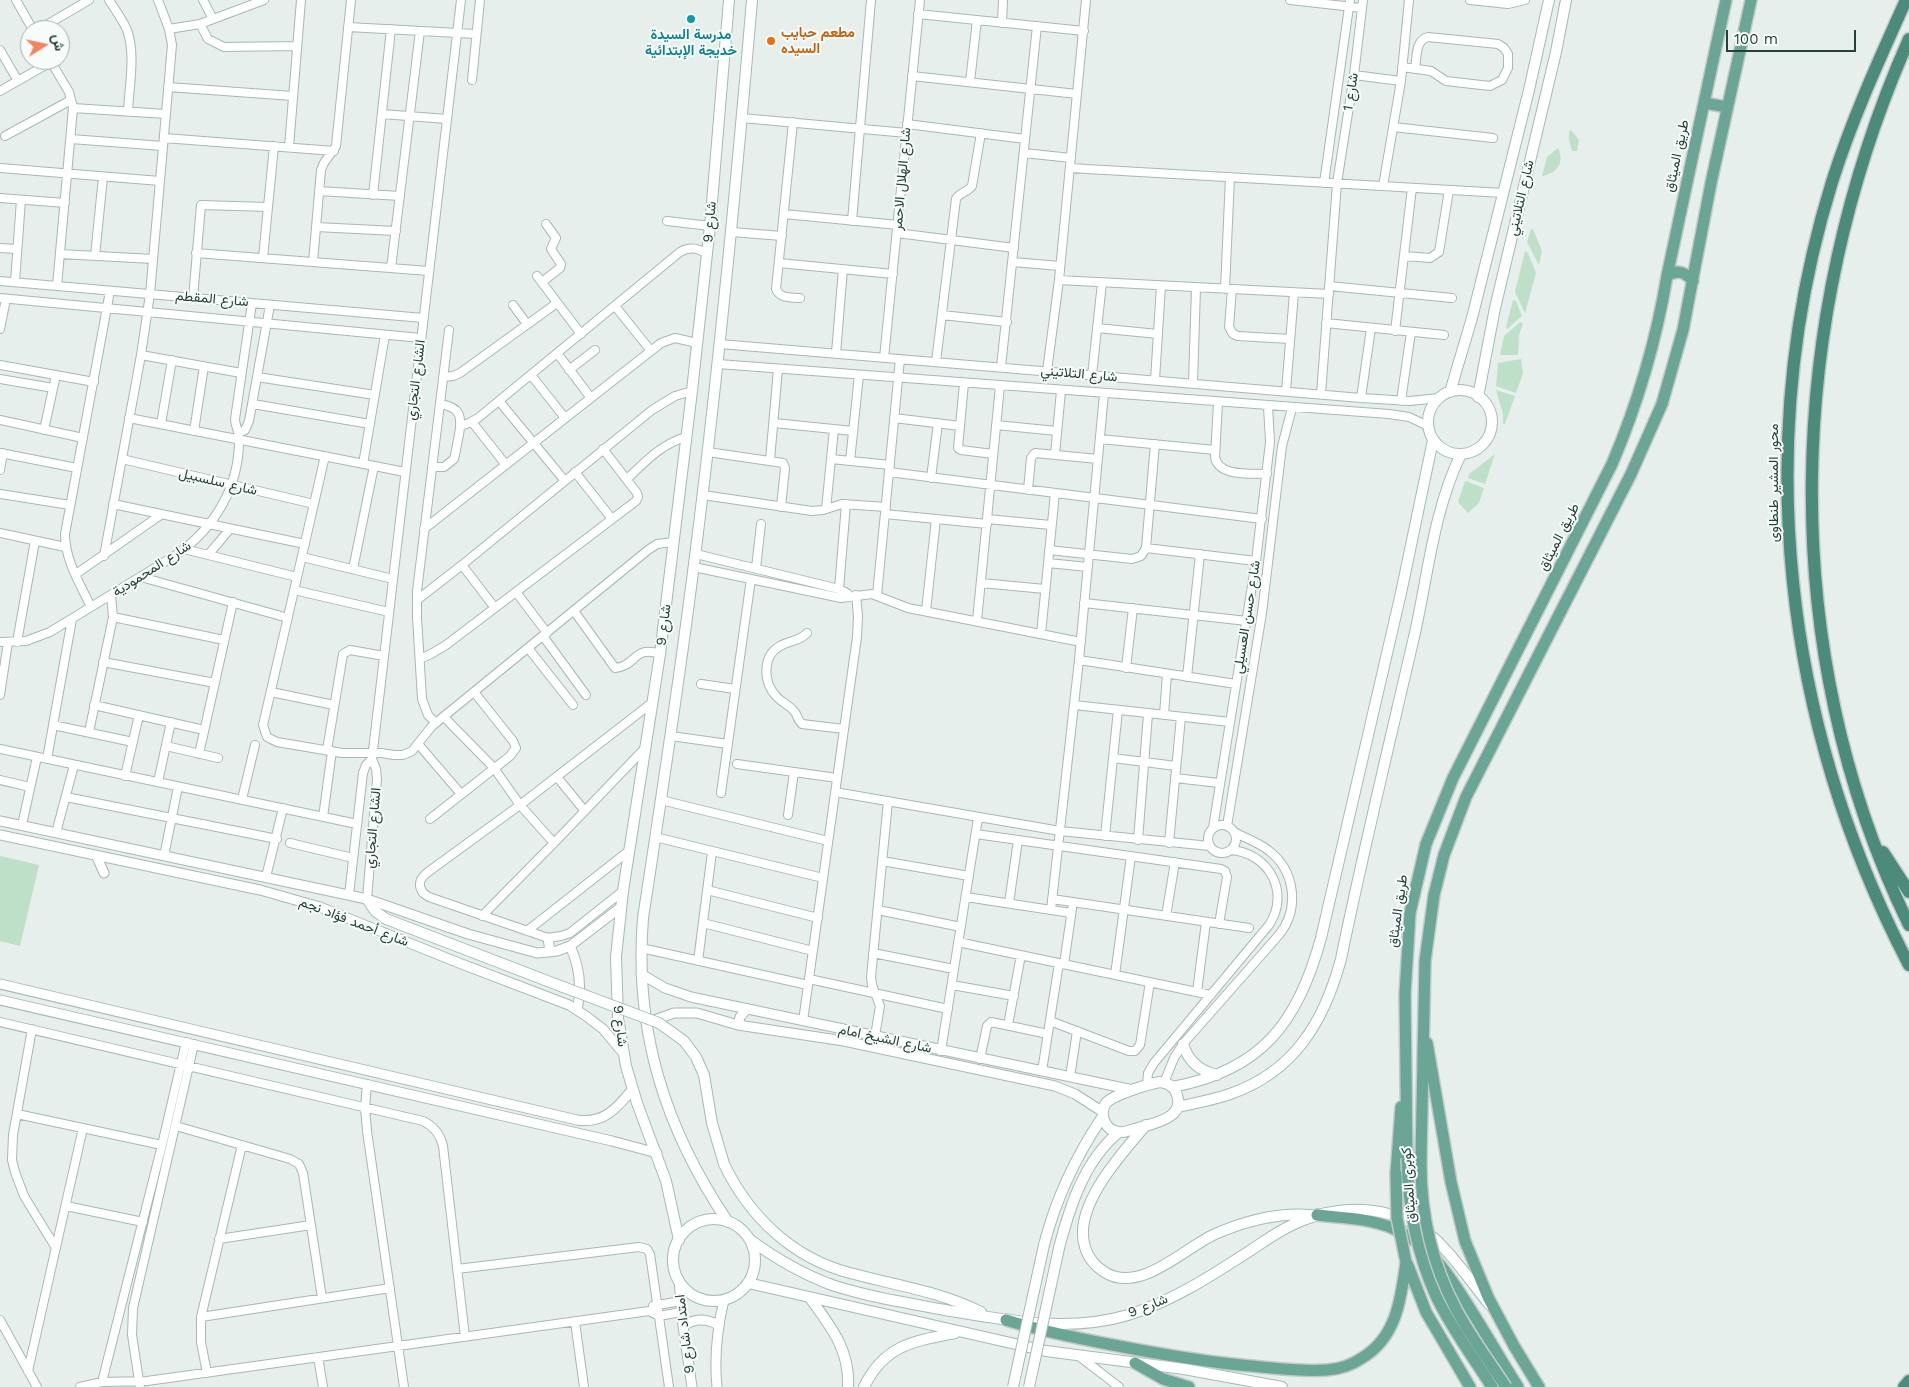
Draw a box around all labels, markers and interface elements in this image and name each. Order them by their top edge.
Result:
marker: مدرسة السيدة خديجة الإبتدائية [685,13,697,25]
north arrow [20,20,70,70]
scale bar [1729,20,1859,52]
place label: مطعم حبايب السيده [781,25,855,58]
place label: مدرسة السيدة خديجة الإبتدائية [645,27,737,59]
text: 100 m [1734,30,1778,48]
text: ش [49,33,68,52]
marker: مطعم حبايب السيده [765,35,777,47]
street label: شارع 1 [1340,72,1362,112]
street label: طريق الميثاق [1661,118,1693,194]
street label: شارع الهلال الاحمر [889,127,915,231]
street label: شارع التلاتيني [1504,159,1538,237]
street label: شارع 9 [700,201,720,243]
street label: شارع المقطم [175,287,249,311]
street label: الشارع التجاري [403,339,429,421]
street label: شارع التلاتيني [1040,362,1118,386]
street label: محور المشير طنطاوى [1766,424,1782,542]
street label: شارع سلسبيل [177,465,259,499]
street label: طريق الميثاق [1535,500,1583,574]
street label: شارع المحمودية [110,537,194,601]
street label: شارع حسن العسيلي [1230,559,1264,675]
street label: شارع 9 [653,603,675,647]
street label: الشارع التجاري [361,787,385,869]
street label: طريق الميثاق [1385,873,1411,949]
street label: شارع أحمد فؤاد نجم [297,893,411,951]
street label: شارع 9 [609,1004,631,1048]
street label: شارع الشيخ امام [837,1021,933,1057]
street label: كوبرى الميثاق [1398,1147,1420,1223]
street label: شارع 9 [1126,1290,1170,1322]
street label: امتداد شارع 9 [672,1294,698,1374]

